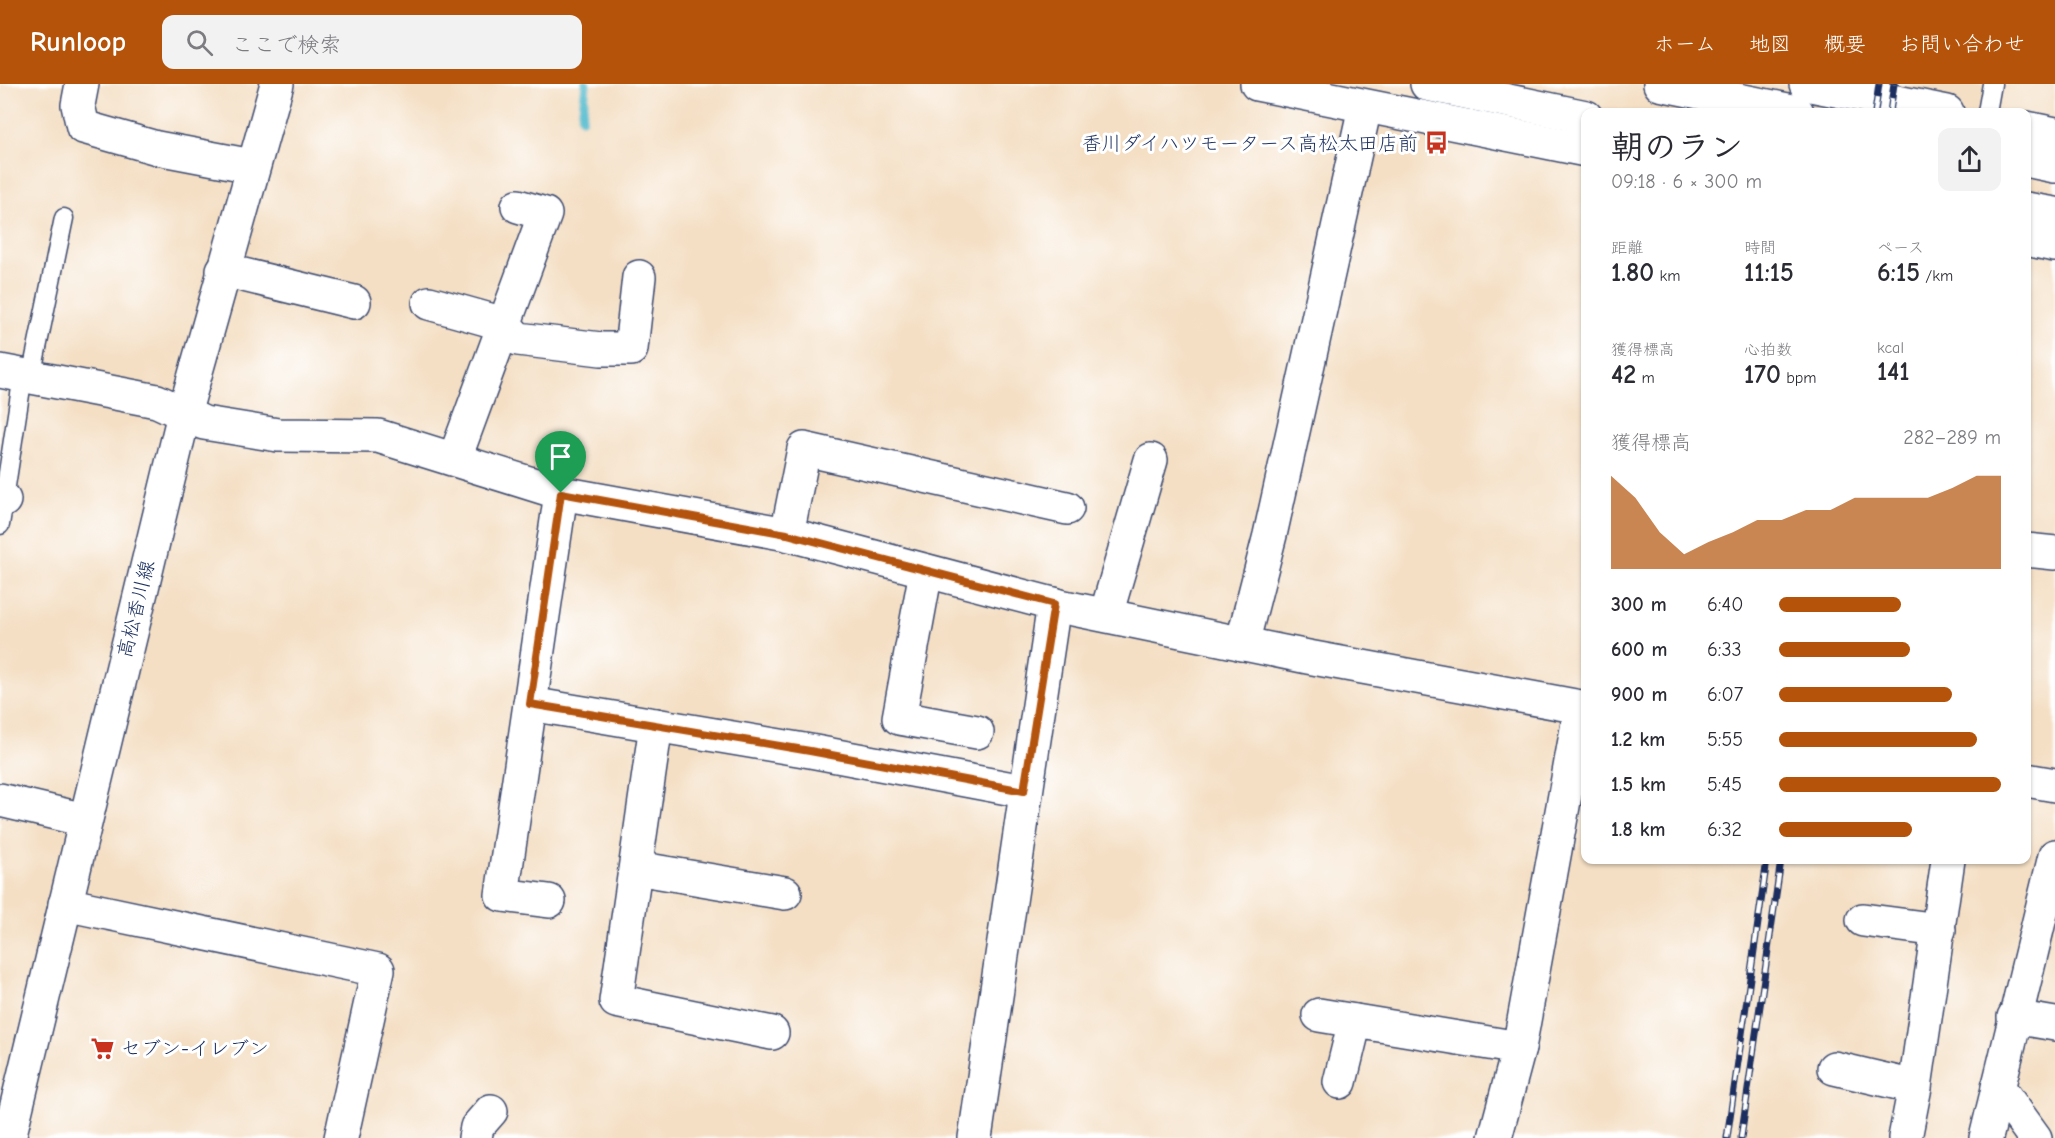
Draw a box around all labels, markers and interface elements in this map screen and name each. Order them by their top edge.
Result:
search box [162,15,582,69]
text: Runloop [30,26,126,58]
icon: search [183,26,216,59]
text: ここで検索 [231,32,341,58]
text: ホーム [1654,32,1716,56]
text: 地図 [1749,32,1791,56]
text: 概要 [1824,32,1866,56]
text: お問い合わせ [1899,32,2025,56]
text: 朝のラン [1611,128,1743,166]
button: share [1938,128,2001,191]
bus stop icon: 香川ダイハツモータース高松太田店前 [1423,130,1449,156]
place label: 香川ダイハツモータース高松太田店前 [1082,132,1418,155]
text: 09:18 · 6 × 300 m [1611,170,1762,193]
text: 距離 [1611,239,1643,257]
text: 時間 [1744,239,1776,257]
text: ペース [1877,239,1924,257]
text: 1.80 [1611,258,1654,288]
text: 11:15 [1744,258,1794,288]
text: 6:15 [1877,258,1920,288]
text: km [1654,267,1680,285]
text: /km [1920,267,1953,285]
text: kcal [1877,339,1904,357]
text: 獲得標高 [1611,341,1675,359]
text: 心拍数 [1744,341,1792,359]
text: 141 [1877,357,1909,387]
text: 42 [1611,360,1636,390]
text: 170 [1744,360,1781,390]
text: m [1636,369,1655,387]
text: bpm [1781,369,1816,387]
text: 282–289 m [1903,426,2001,449]
pin [535,431,586,493]
text: 獲得標高 [1611,431,1691,454]
icon: arrive [544,440,577,473]
street label: 高松香川線 [113,558,159,660]
text: 300 m [1611,593,1667,616]
text: 6:40 [1707,593,1743,616]
text: 600 m [1611,638,1667,661]
text: 6:33 [1707,638,1742,661]
text: 900 m [1611,683,1667,706]
text: 6:07 [1707,683,1743,706]
text: 1.2 km [1611,728,1665,751]
text: 5:55 [1707,728,1743,751]
text: 1.5 km [1611,773,1666,796]
text: 5:45 [1707,773,1742,796]
text: 1.8 km [1611,818,1666,841]
text: 6:32 [1707,818,1742,841]
supermarket icon: セブン-イレブン [90,1035,116,1061]
place label: セブン-イレブン [121,1037,269,1060]

